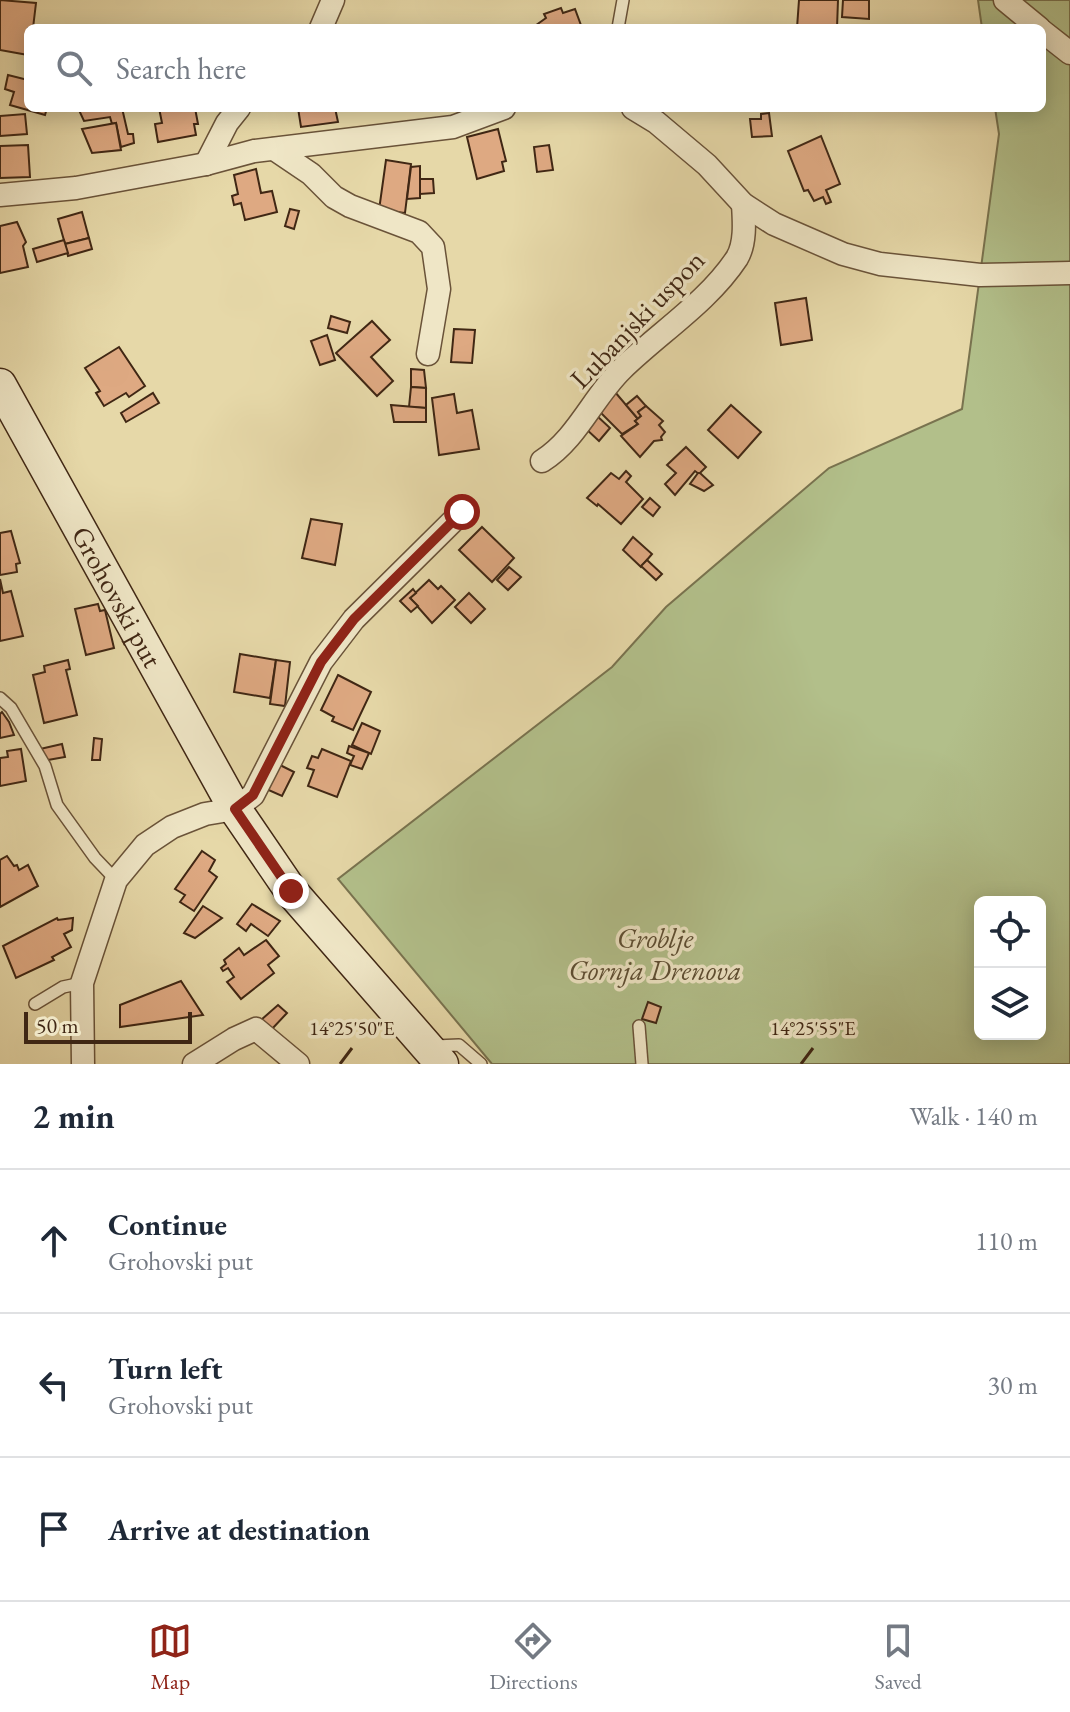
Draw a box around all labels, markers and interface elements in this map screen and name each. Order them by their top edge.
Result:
search box [24,24,1046,112]
icon: search [52,46,96,90]
text: Search here [116,49,246,88]
street label: Lubanjski uspon [562,242,712,396]
route start [444,494,480,530]
street label: Grohovski put [64,520,171,674]
route end [273,873,309,909]
map controls [974,896,1046,1040]
button: locate [974,896,1046,968]
park label: Groblje Gornja Drenova [568,920,742,988]
button: layers [974,968,1046,1040]
scale bar [24,1008,192,1044]
text: 50 m [36,1011,79,1040]
text: 14°25'50"E [309,1015,395,1041]
text: 14°25'55"E [770,1015,856,1041]
text: 2 min [32,1094,115,1138]
text: Walk · 140 m [910,1099,1038,1133]
text: Continue [108,1205,227,1244]
icon: ahead [32,1219,76,1263]
text: 110 m [975,1224,1038,1258]
text: Grohovski put [108,1244,253,1278]
text: Turn left [108,1349,222,1388]
icon: left [32,1363,76,1407]
text: 30 m [988,1368,1038,1402]
text: Grohovski put [108,1388,253,1422]
icon: arrive [32,1507,76,1551]
text: Arrive at destination [108,1510,370,1549]
tab: Map [148,1619,192,1696]
tab: Directions [489,1619,578,1696]
tab: Saved [874,1619,922,1696]

